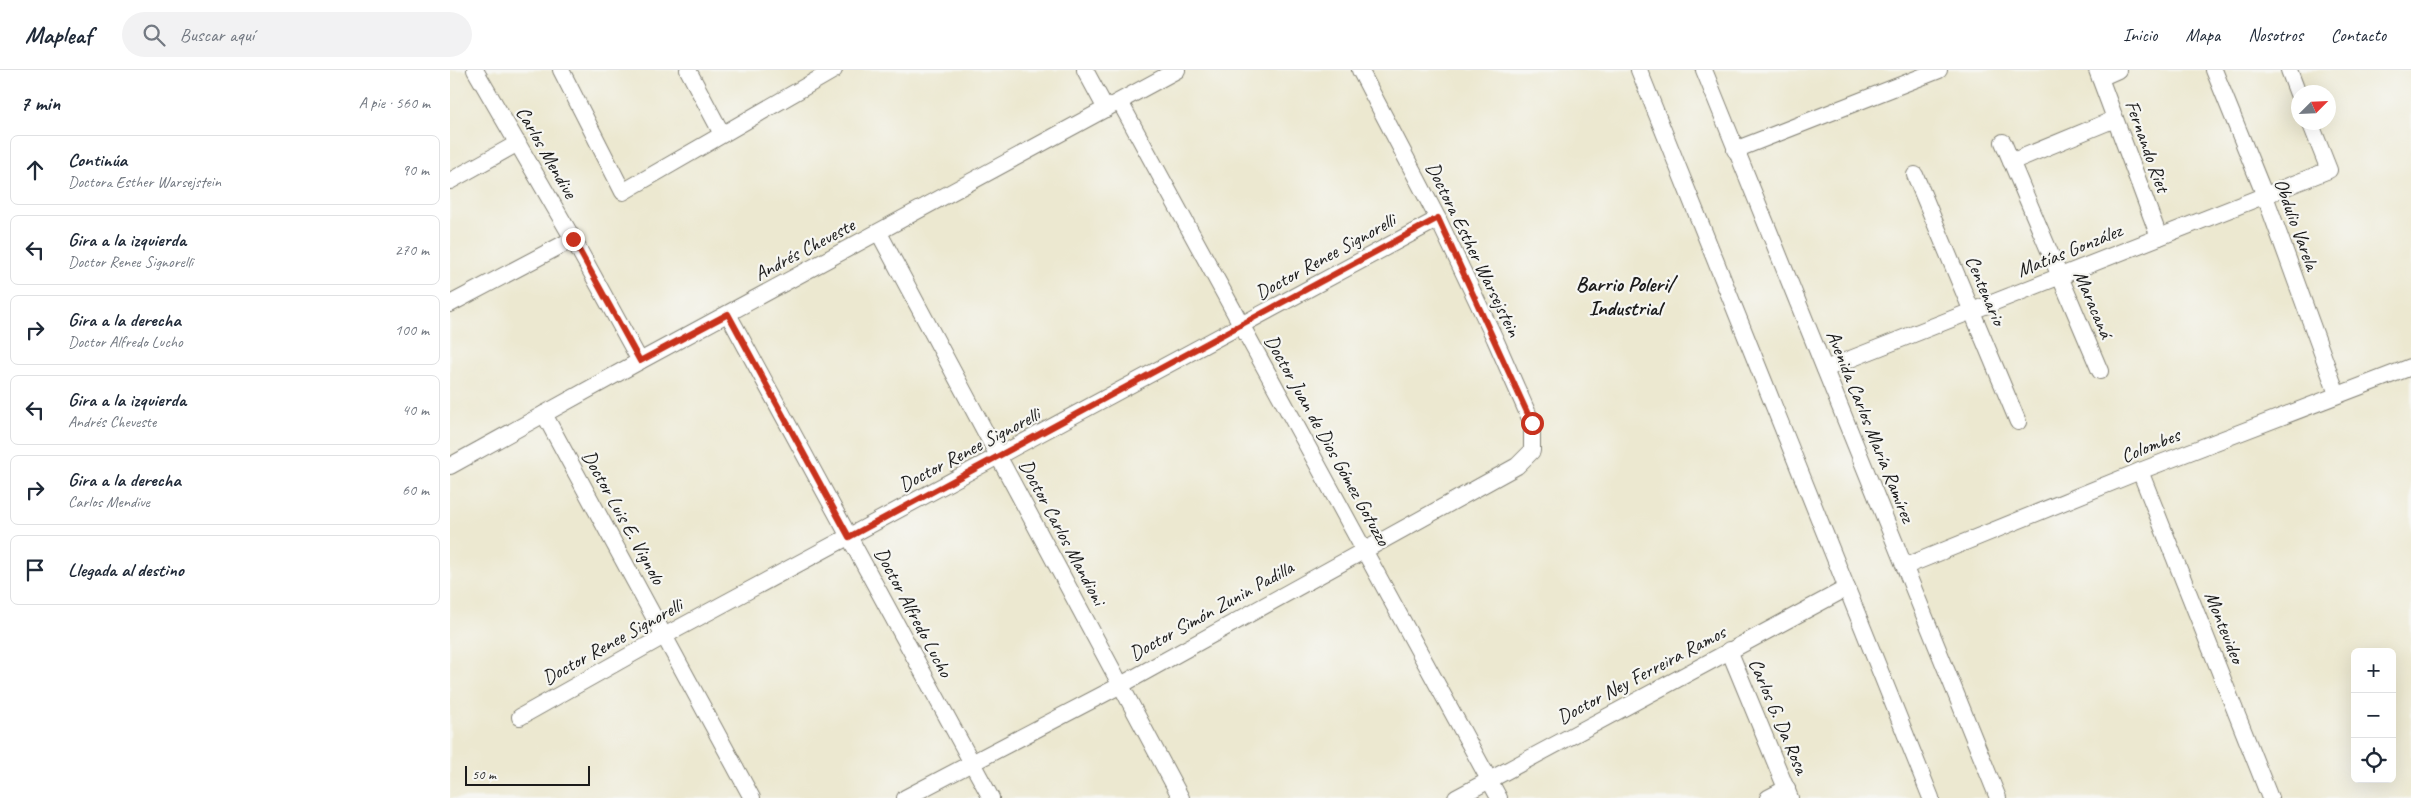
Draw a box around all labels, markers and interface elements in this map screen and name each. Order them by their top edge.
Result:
search box [122,12,472,57]
text: Mapleaf [25,20,92,50]
icon: search [140,21,168,49]
text: Buscar aquí [180,23,254,47]
text: Inicio [2123,24,2157,46]
text: Mapa [2185,24,2220,46]
text: Nosotros [2248,24,2303,46]
text: Contacto [2331,24,2386,46]
north arrow [2291,85,2336,130]
text: 7 min [20,90,60,116]
text: A pie · 560 m [359,93,430,113]
street label: Fernando Riet [2119,97,2176,198]
street label: Carlos Mendive [510,102,584,204]
text: Continúa [68,148,127,172]
icon: ahead [21,156,49,184]
street label: Doctora Esther Warsejstein [1420,158,1527,342]
text: 90 m [402,160,429,180]
text: Doctora Esther Warsejstein [68,172,221,192]
street label: Obdulio Varela [2268,175,2325,275]
street label: Doctor Renee Signorelli [1251,207,1402,305]
street label: Andrés Cheveste [750,212,860,286]
street label: Matías González [2013,217,2127,283]
text: Gira a la izquierda [68,228,186,252]
route end [562,228,585,251]
icon: left [21,236,49,264]
text: 270 m [395,240,429,260]
text: Doctor Renee Signorelli [68,252,193,272]
street label: Centenario [1960,252,2012,331]
street label: Maracaná [2068,266,2120,344]
district label: Barrio Poleri/ Industrial [1576,271,1678,321]
text: Gira a la derecha [68,308,181,332]
icon: right [21,316,49,344]
text: 100 m [395,320,429,340]
street label: Avenida Carlos María Ramírez [1821,327,1921,527]
street label: Doctor Juan de Dios Gómez Gotuzzo [1259,330,1396,551]
text: Doctor Alfredo Lucho [68,332,183,352]
text: Gira a la izquierda [68,388,186,412]
icon: left [21,396,49,424]
text: 40 m [402,400,429,420]
street label: Doctor Renee Signorelli [894,401,1046,497]
text: Andrés Cheveste [68,412,156,432]
route start [1521,412,1544,435]
street label: Colombes [2117,422,2185,469]
street label: Doctor Luis E. Vignolo [576,446,671,589]
street label: Doctor Carlos Mandioni [1014,455,1113,611]
text: Gira a la derecha [68,468,181,492]
icon: right [21,476,49,504]
text: 60 m [402,480,429,500]
text: Carlos Mendive [68,492,150,512]
street label: Doctor Alfredo Lucho [869,543,959,682]
street label: Doctor Simón Zunin Padilla [1125,554,1300,666]
icon: arrive [21,556,49,584]
text: Llegada al destino [68,558,184,582]
street label: Montevideo [2199,588,2251,669]
street label: Doctor Renee Signorelli [538,592,689,690]
street label: Doctor Ney Ferreira Ramos [1553,618,1732,729]
map controls [2351,648,2396,783]
button: + [2351,648,2396,693]
street label: Carlos G. Da Rosa [1743,655,1815,779]
button: − [2351,693,2396,738]
button: locate [2351,738,2396,783]
scale bar [465,763,590,786]
text: 50 m [472,766,496,783]

